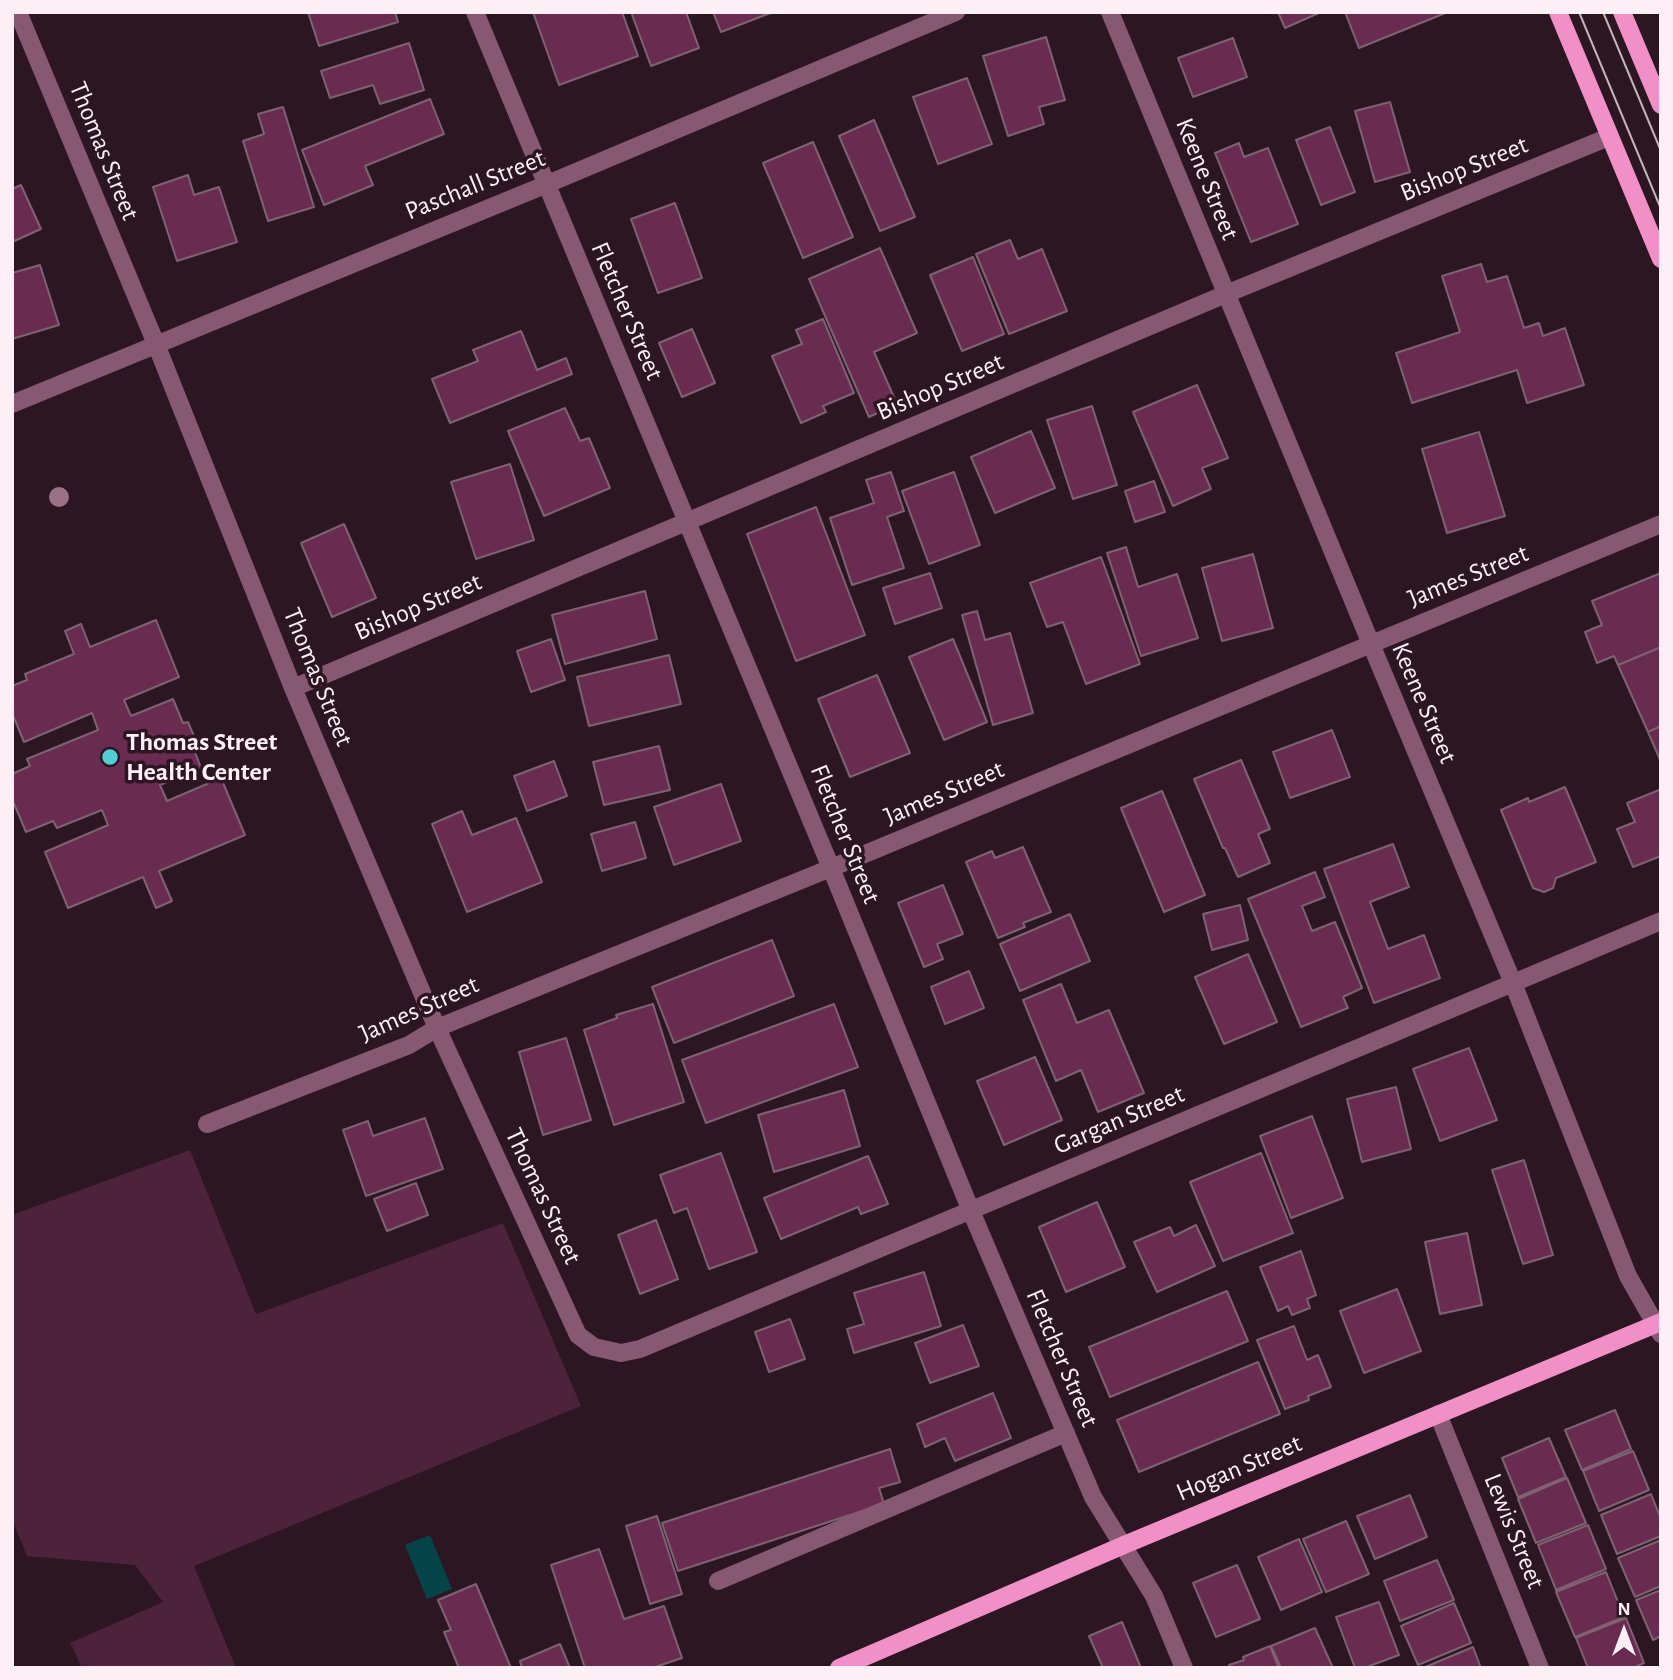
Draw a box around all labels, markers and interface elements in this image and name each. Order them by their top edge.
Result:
street label: Thomas Street [62,77,146,225]
street label: Keene Street [1168,114,1246,244]
street label: Bishop Street [1396,129,1532,209]
street label: Paschall Street [400,143,550,227]
street label: Fletcher Street [584,237,670,385]
street label: Bishop Street [872,346,1008,428]
street label: James Street [1403,538,1533,614]
street label: Bishop Street [350,566,486,648]
street label: Thomas Street [276,603,360,751]
street label: Keene Street [1385,638,1463,768]
place label: Thomas Street Health Center [126,726,277,788]
marker: Thomas Street Health Center [100,747,120,767]
street label: James Street [879,754,1009,832]
street label: Fletcher Street [803,760,887,908]
street label: James Street [355,969,483,1049]
street label: Gargan Street [1049,1079,1189,1161]
street label: Thomas Street [498,1123,588,1269]
street label: Fletcher Street [1019,1284,1105,1432]
street label: Hogan Street [1172,1428,1306,1508]
street label: Lewis Street [1477,1469,1551,1593]
north arrow [1589,1596,1659,1666]
text: N [1617,1600,1631,1619]

